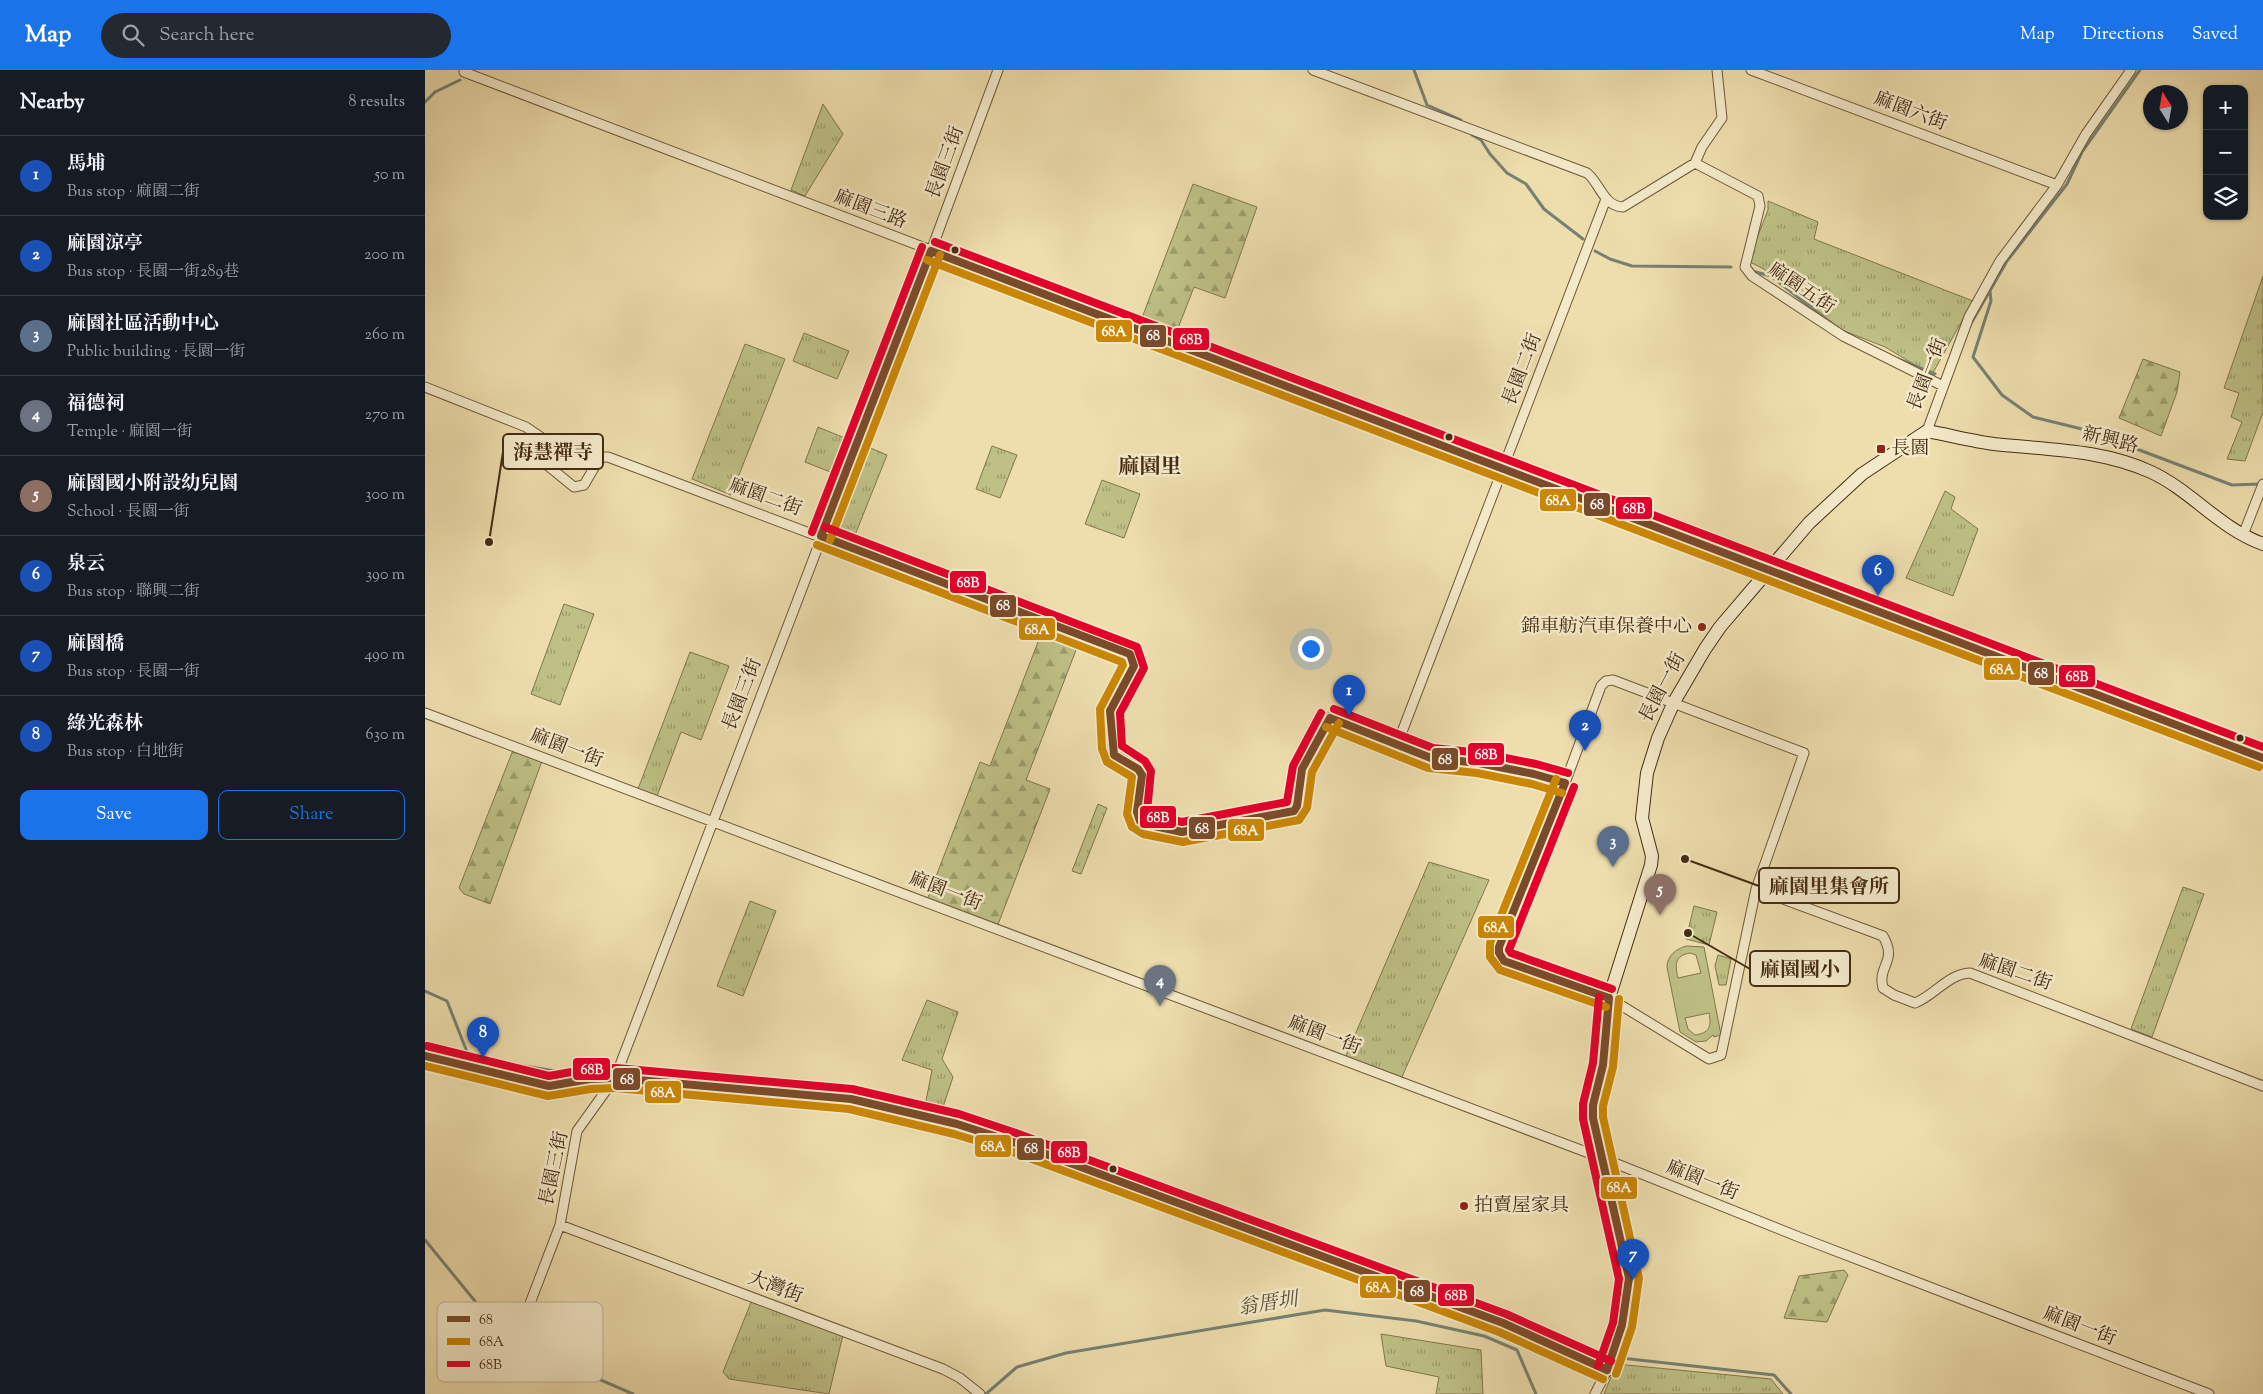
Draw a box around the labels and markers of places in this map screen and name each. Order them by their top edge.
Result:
unlabelled marker [950,245,960,255]
unlabelled marker [1444,432,1454,442]
callout: 海慧禪寺 [503,434,603,469]
place label: 長園 [1891,436,1929,463]
marker: 長園 [1875,443,1887,455]
pin: 6 [1862,555,1894,596]
place label: 錦車舫汽車保養中心 [1521,614,1692,641]
marker: 錦車舫汽車保養中心 [1696,621,1708,633]
pin: 1 [1333,675,1365,716]
pin: 2 [1569,710,1601,751]
unlabelled marker [2235,733,2245,743]
pin: 3 [1597,826,1629,867]
callout: 麻園里集會所 [1759,868,1899,903]
pin: 5 [1644,874,1676,915]
callout: 麻園國小 [1750,951,1850,986]
pin: 4 [1144,965,1176,1006]
pin: 8 [467,1017,499,1058]
unlabelled marker [1108,1164,1118,1174]
place label: 拍賣屋家具 [1474,1193,1569,1220]
marker: 拍賣屋家具 [1458,1200,1470,1212]
pin: 7 [1617,1239,1649,1280]

